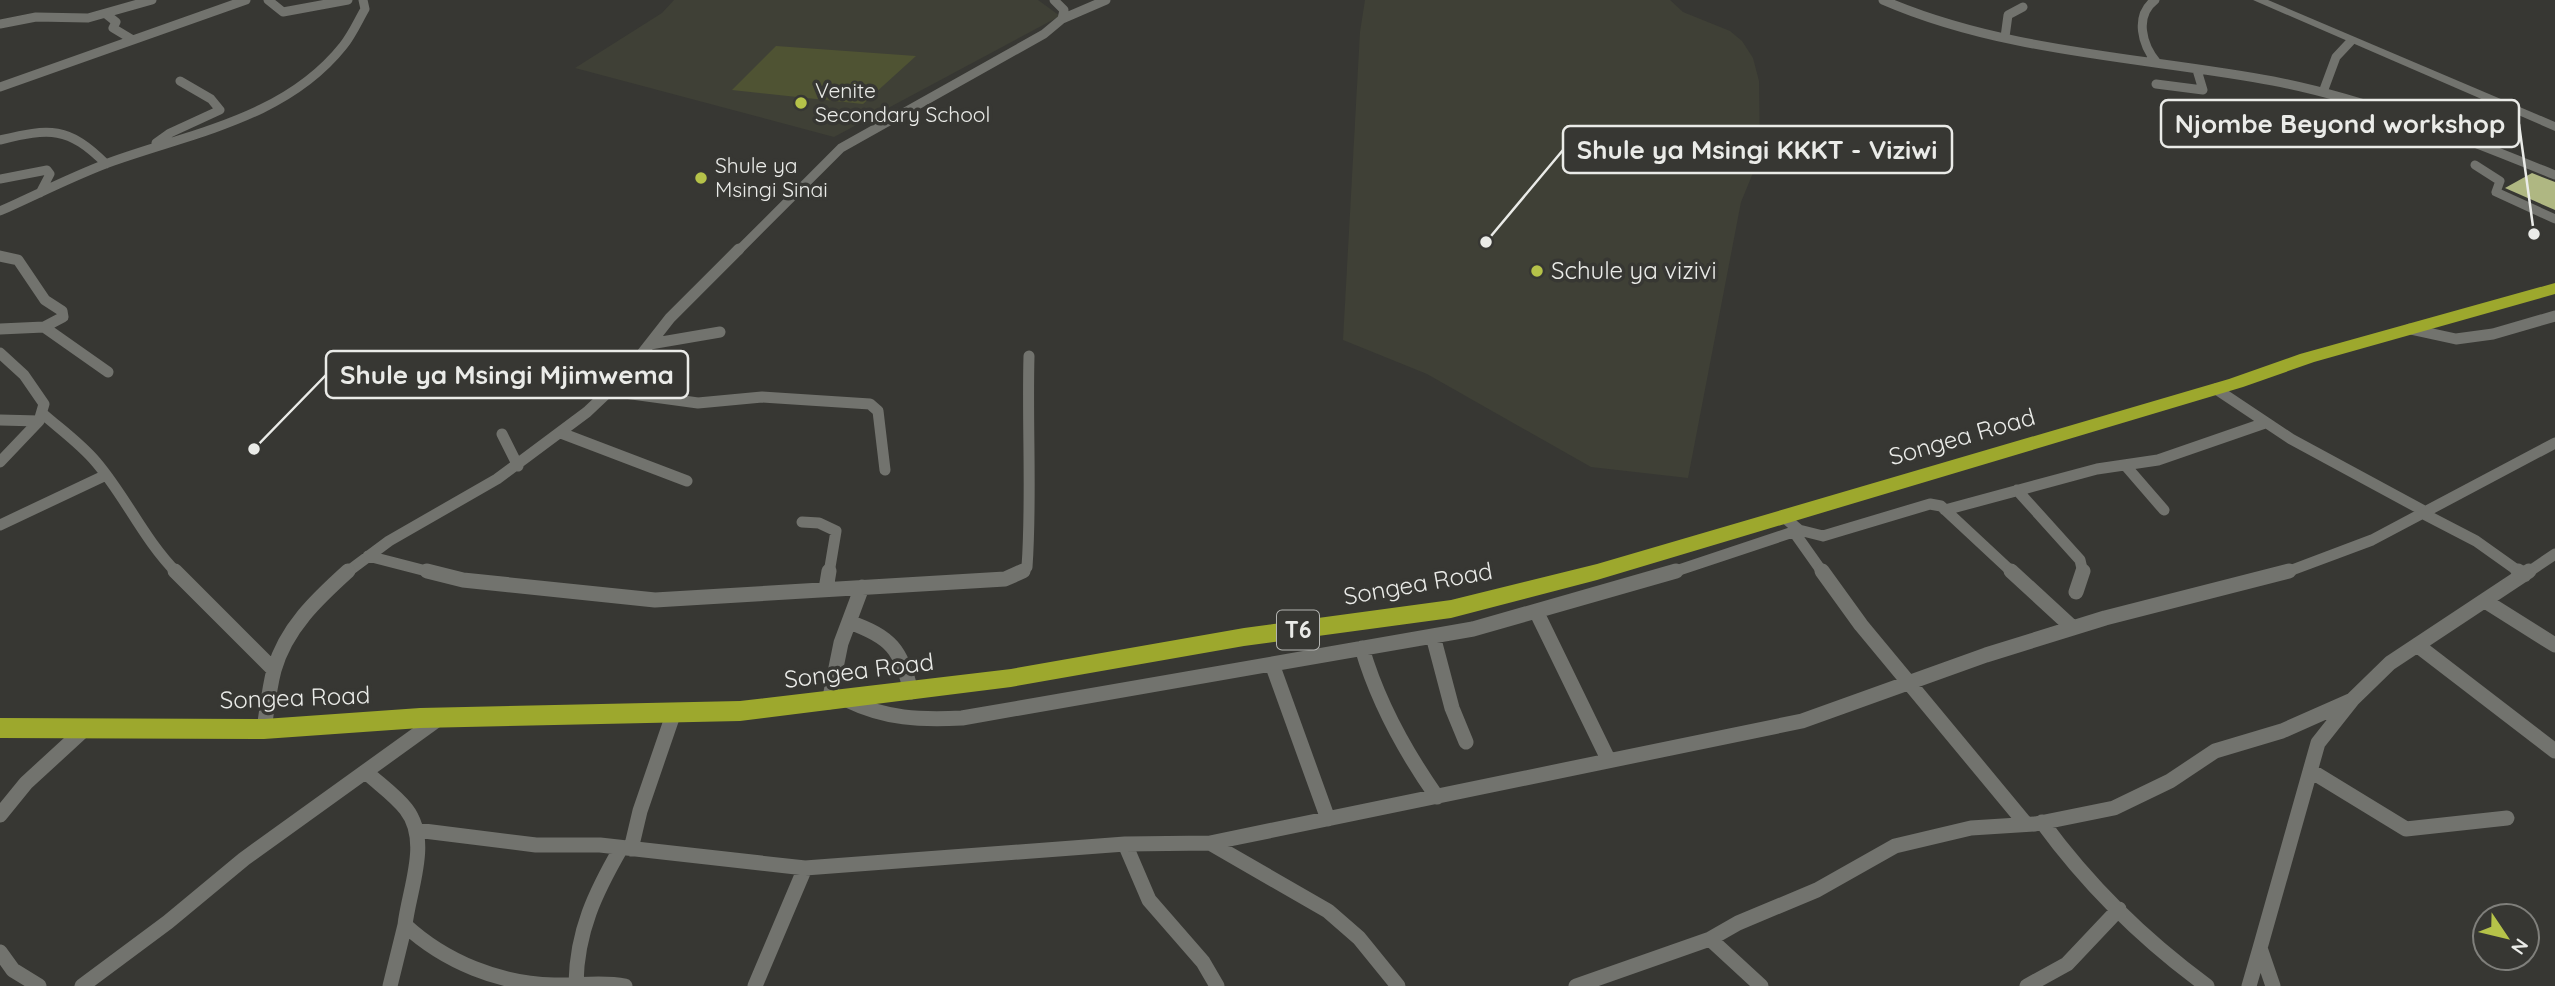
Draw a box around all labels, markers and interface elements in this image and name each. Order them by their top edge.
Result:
place label: Venite Secondary School [815,77,990,127]
marker: Venite Secondary School [793,95,809,111]
callout: Njombe Beyond workshop [2161,100,2519,147]
text: Njombe Beyond workshop [2175,107,2505,140]
callout: Shule ya Msingi KKKT - Viziwi [1563,126,1952,173]
text: Shule ya Msingi KKKT - Viziwi [1577,133,1937,166]
place label: Shule ya Msingi Sinai [715,152,828,202]
marker: Shule ya Msingi Sinai [693,170,709,186]
place label: Schule ya vizivi [1551,255,1717,285]
marker: Schule ya vizivi [1529,263,1545,279]
callout: Shule ya Msingi Mjimwema [326,351,688,398]
text: Shule ya Msingi Mjimwema [340,358,674,391]
street label: Songea Road [1885,401,2038,471]
street label: Songea Road [1341,555,1495,611]
road number: T6 [1277,610,1319,650]
street label: Songea Road [782,646,935,694]
street label: Songea Road [219,679,371,715]
north arrow [2471,902,2541,972]
text: N [2506,934,2534,959]

